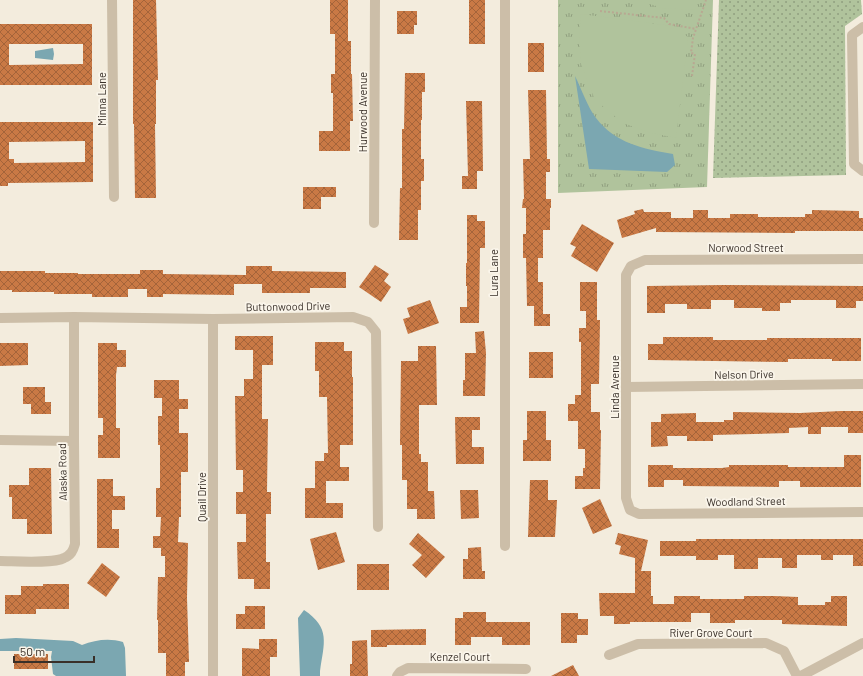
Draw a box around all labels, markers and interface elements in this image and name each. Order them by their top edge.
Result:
street label: Minna Lane [95,72,108,126]
street label: Hurwood Avenue [356,72,369,152]
street label: Norwood Street [708,241,784,254]
street label: Lura Lane [487,249,500,297]
street label: Buttonwood Drive [246,299,331,313]
street label: Linda Avenue [608,355,621,419]
street label: Nelson Drive [714,367,774,381]
street label: Alaska Road [55,443,69,501]
street label: Quail Drive [195,472,208,522]
street label: Woodland Street [706,494,786,508]
street label: River Grove Court [670,626,752,639]
scale bar [14,638,94,664]
text: 50 m [20,644,45,658]
street label: Kenzel Court [430,650,490,663]

